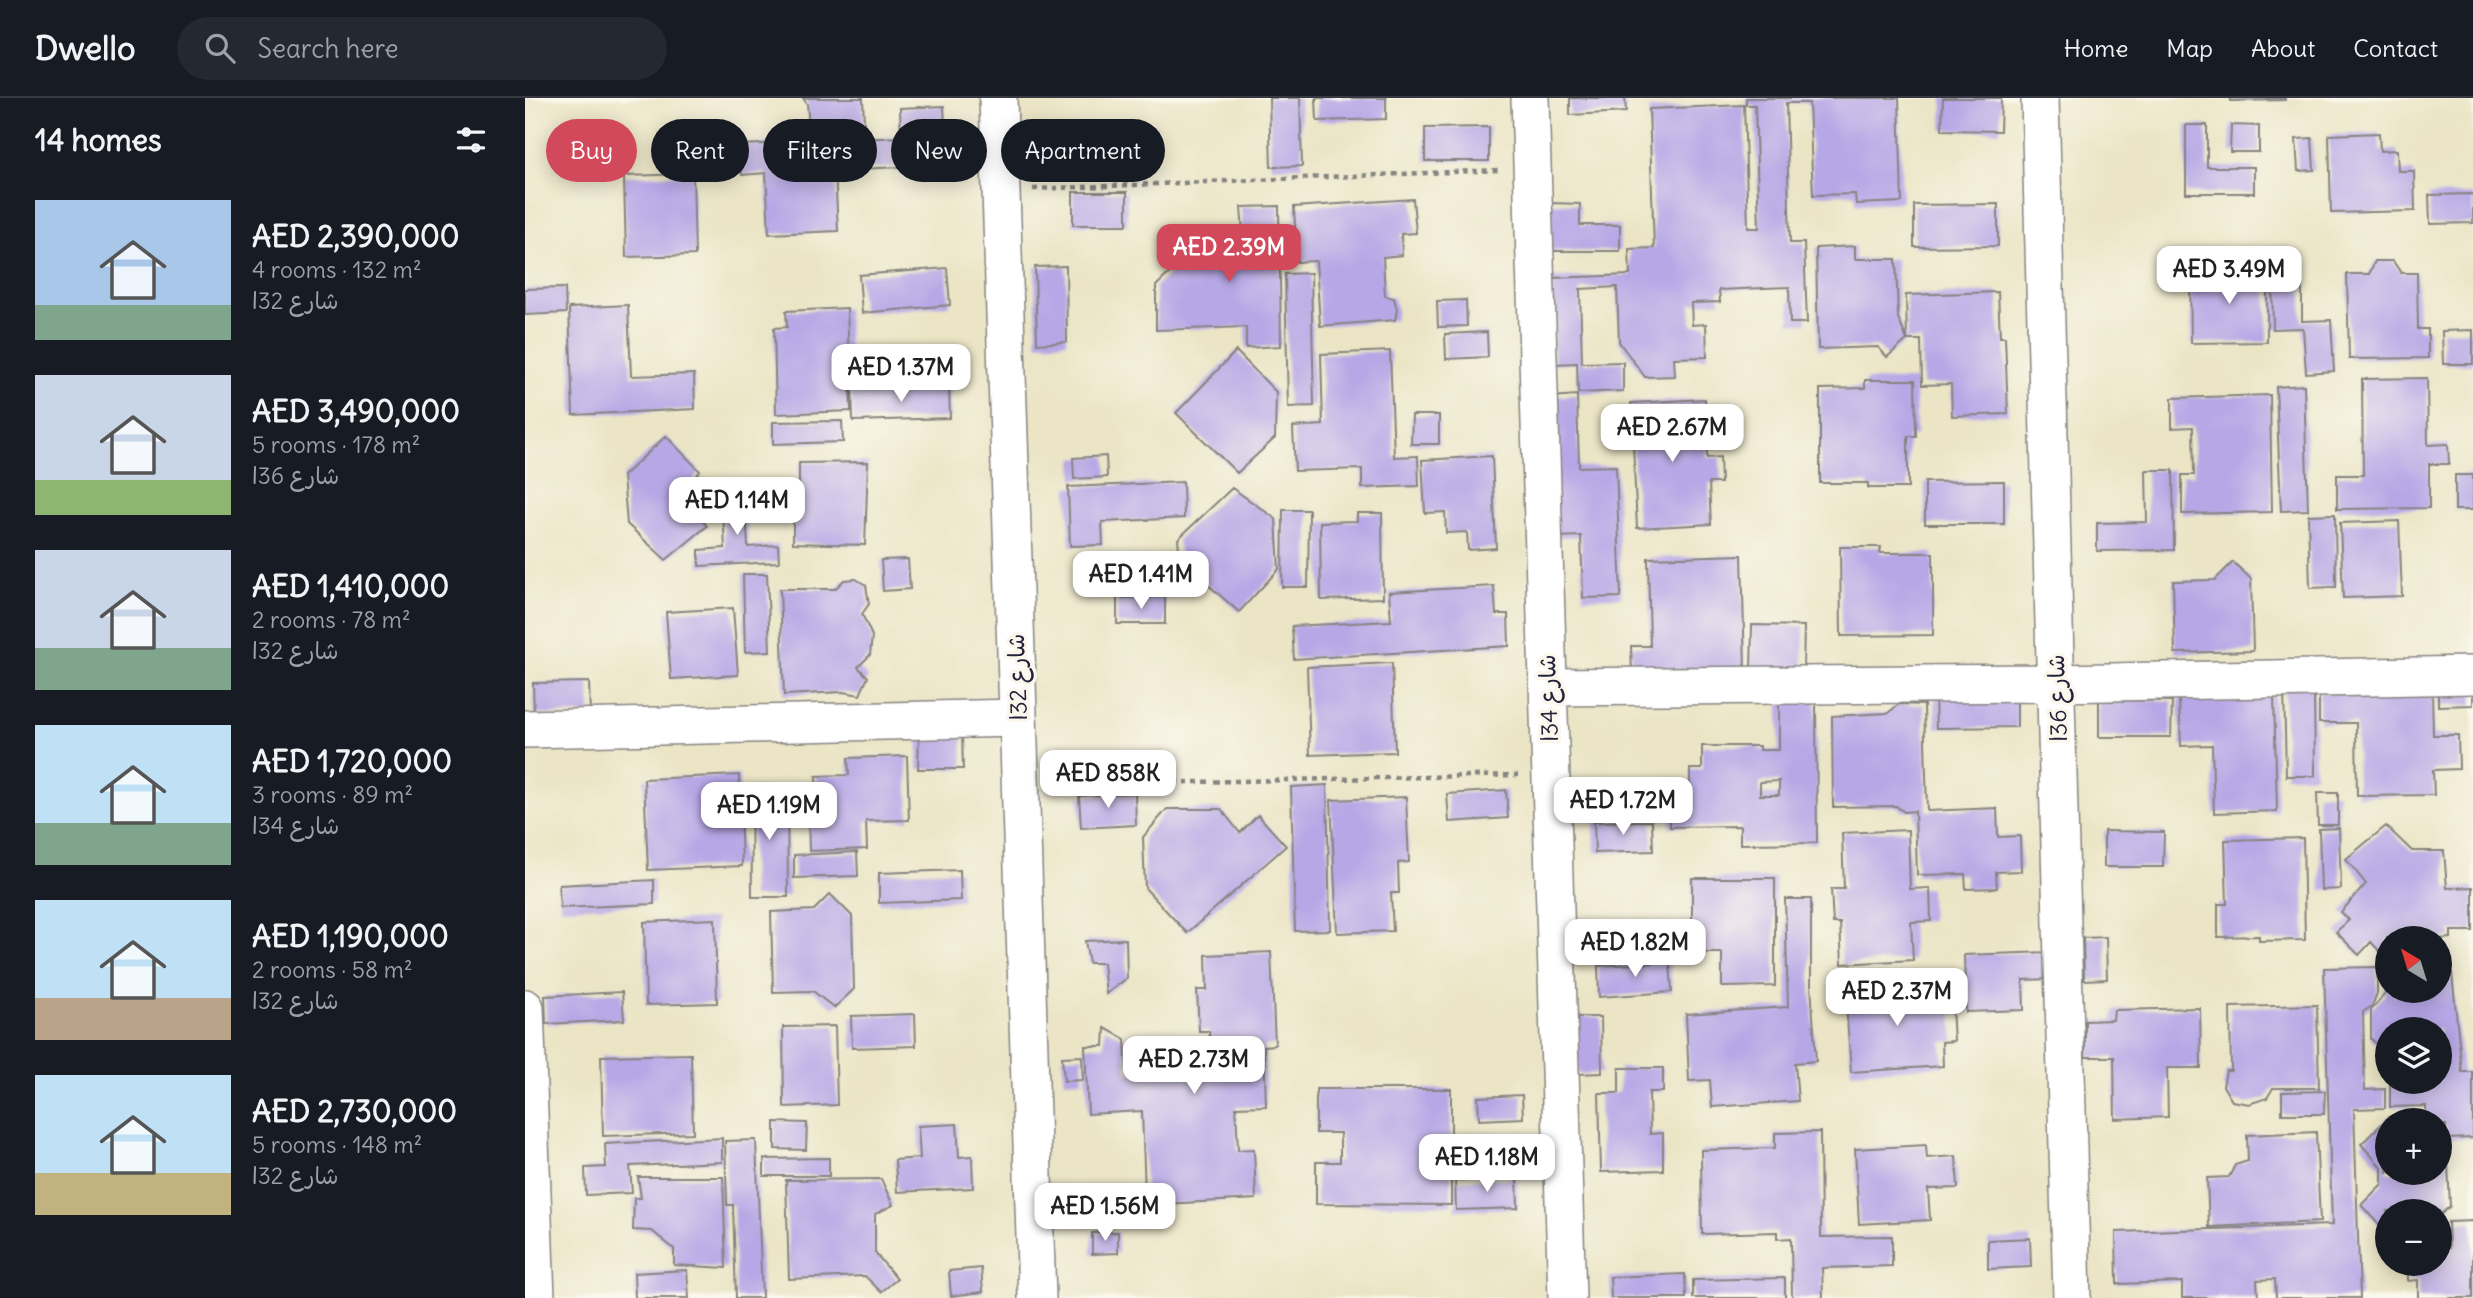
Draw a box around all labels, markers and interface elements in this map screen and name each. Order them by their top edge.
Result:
search box [177,17,667,80]
text: Dwello [35,27,135,69]
icon: search [201,29,239,67]
text: Search here [257,32,398,65]
text: Home [2064,33,2128,63]
text: Map [2166,33,2213,63]
text: About [2251,33,2315,63]
text: Contact [2353,33,2438,63]
chip: Buy [546,119,637,182]
chip: Rent [651,119,749,182]
chip: Filters [763,119,877,182]
chip: New [891,119,987,182]
chip: Apartment [1001,119,1165,182]
text: 14 homes [35,121,162,159]
icon: filters [452,121,490,159]
text: AED 2,390,000 [252,217,460,255]
pin: AED 2.39M [1149,225,1309,284]
icon: home [91,228,175,312]
text: AED 2.39M [1173,232,1285,261]
pin: AED 3.49M [2149,246,2309,306]
text: AED 3.49M [2173,254,2285,283]
text: 4 rooms · 132 m² [252,255,422,284]
text: شارع 32ا [252,286,339,315]
pin: AED 1.37M [821,344,981,404]
text: AED 1.37M [848,352,954,381]
text: AED 3,490,000 [252,392,460,430]
icon: home [91,403,175,487]
pin: AED 2.67M [1592,404,1752,464]
text: AED 2.67M [1617,412,1727,441]
text: 5 rooms · 178 m² [252,430,420,459]
text: شارع 36ا [252,461,339,490]
pin: AED 1.14M [657,478,817,537]
text: AED 1.14M [685,485,789,514]
pin: AED 1.41M [1061,552,1221,611]
text: AED 1.41M [1089,559,1193,588]
text: AED 1,410,000 [252,567,449,605]
icon: home [91,578,175,662]
text: 2 rooms · 78 m² [252,605,411,634]
street label: شارع 32ا [1001,633,1035,721]
text: شارع 32ا [252,636,339,665]
street label: شارع 34ا [1532,654,1566,742]
street label: شارع 36ا [2041,654,2075,742]
text: AED 1,720,000 [252,742,452,780]
pin: AED 858K [1036,750,1180,810]
icon: home [91,753,175,837]
text: AED 858K [1056,758,1160,787]
pin: AED 1.72M [1543,778,1703,837]
text: 3 rooms · 89 m² [252,780,413,809]
pin: AED 1.19M [689,782,849,842]
text: AED 1.72M [1570,785,1676,814]
text: AED 1.19M [717,790,821,819]
text: شارع 34ا [252,811,339,840]
text: AED 1,190,000 [252,917,449,955]
pin: AED 1.82M [1555,920,1715,979]
north arrow [2375,926,2452,1003]
map controls [2375,926,2452,1276]
text: AED 1.82M [1581,927,1689,956]
icon: home [91,928,175,1012]
text: 2 rooms · 58 m² [252,955,413,984]
pin: AED 2.37M [1817,968,1977,1028]
text: AED 2.37M [1842,976,1952,1005]
text: شارع 32ا [252,986,339,1015]
button: layers [2375,1017,2452,1094]
pin: AED 2.73M [1114,1037,1274,1096]
text: AED 2.73M [1139,1044,1249,1073]
text: AED 2,730,000 [252,1092,457,1130]
icon: home [91,1103,175,1187]
button: + [2375,1108,2452,1185]
text: 5 rooms · 148 m² [252,1130,422,1159]
pin: AED 1.18M [1407,1134,1567,1194]
text: AED 1.18M [1435,1142,1539,1171]
text: شارع 32ا [252,1161,339,1190]
pin: AED 1.56M [1025,1184,1185,1243]
text: AED 1.56M [1050,1191,1160,1220]
button: − [2375,1199,2452,1276]

